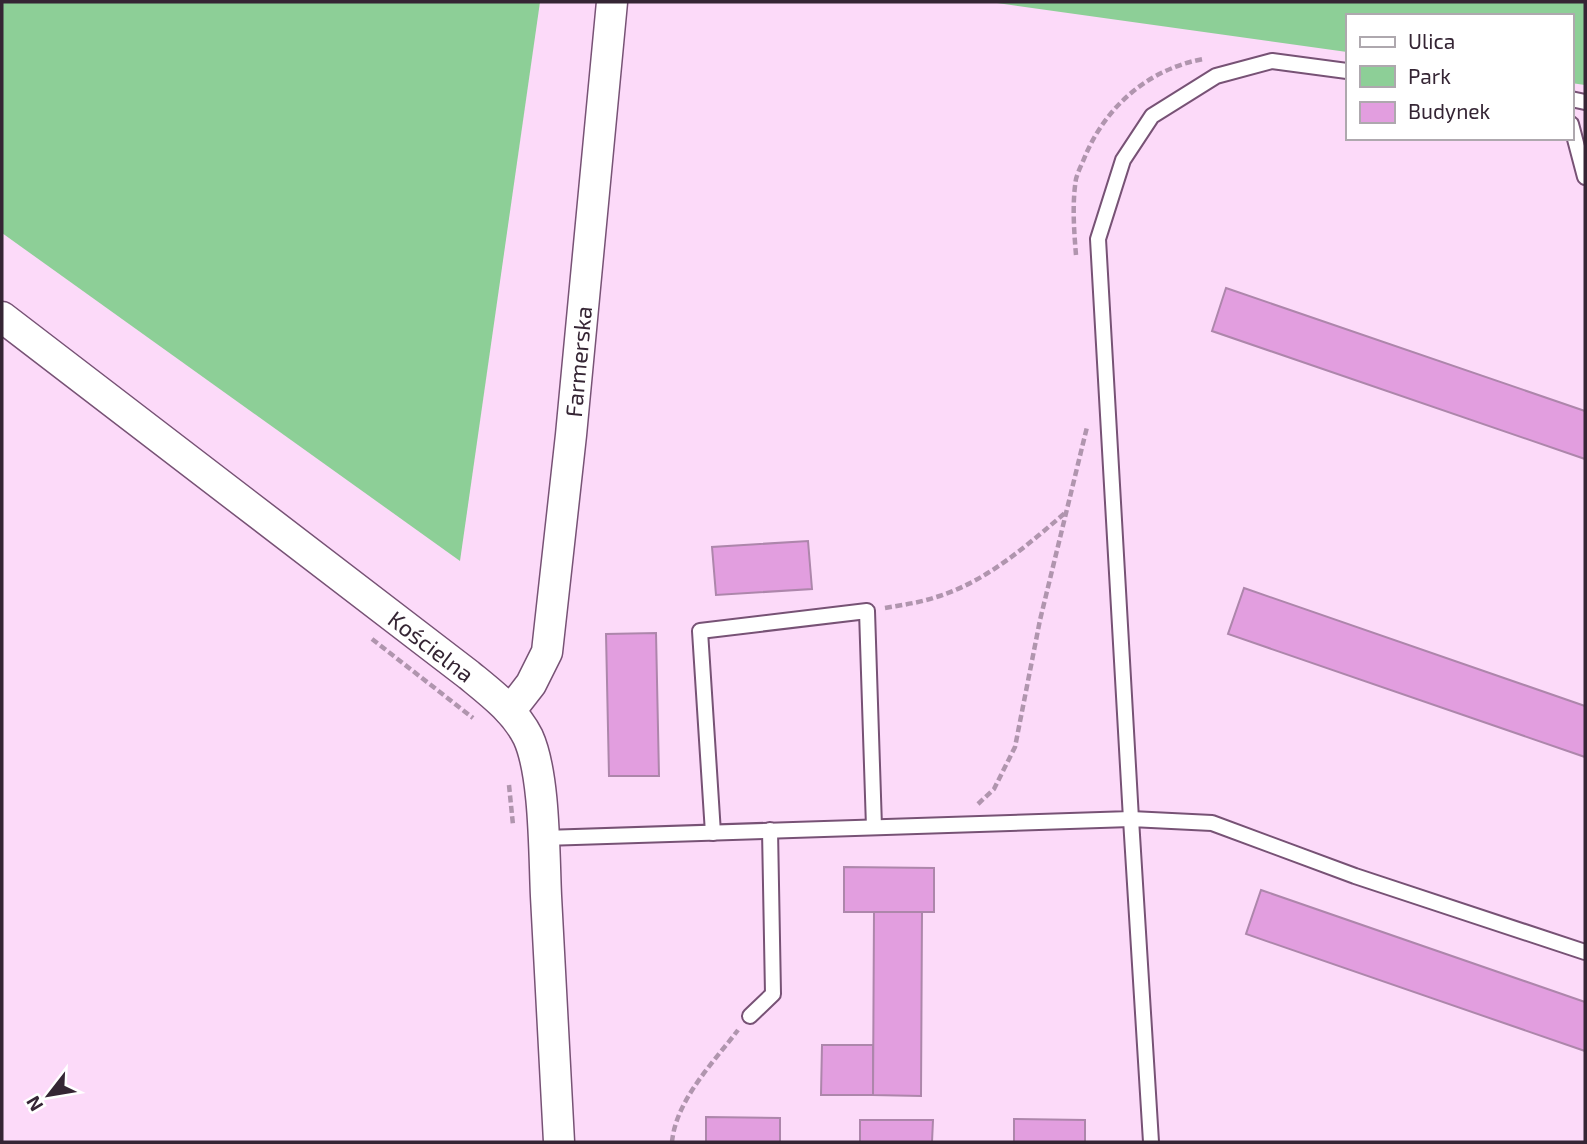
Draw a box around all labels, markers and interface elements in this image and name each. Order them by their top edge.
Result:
legend [1346,14,1573,140]
text: Ulica [1408,28,1455,53]
text: Park [1408,63,1451,88]
text: Budynek [1408,98,1491,123]
street label: Farmerska [559,305,597,418]
street label: Kościelna [383,605,480,688]
north arrow [14,1060,84,1130]
text: N [21,1092,47,1116]

